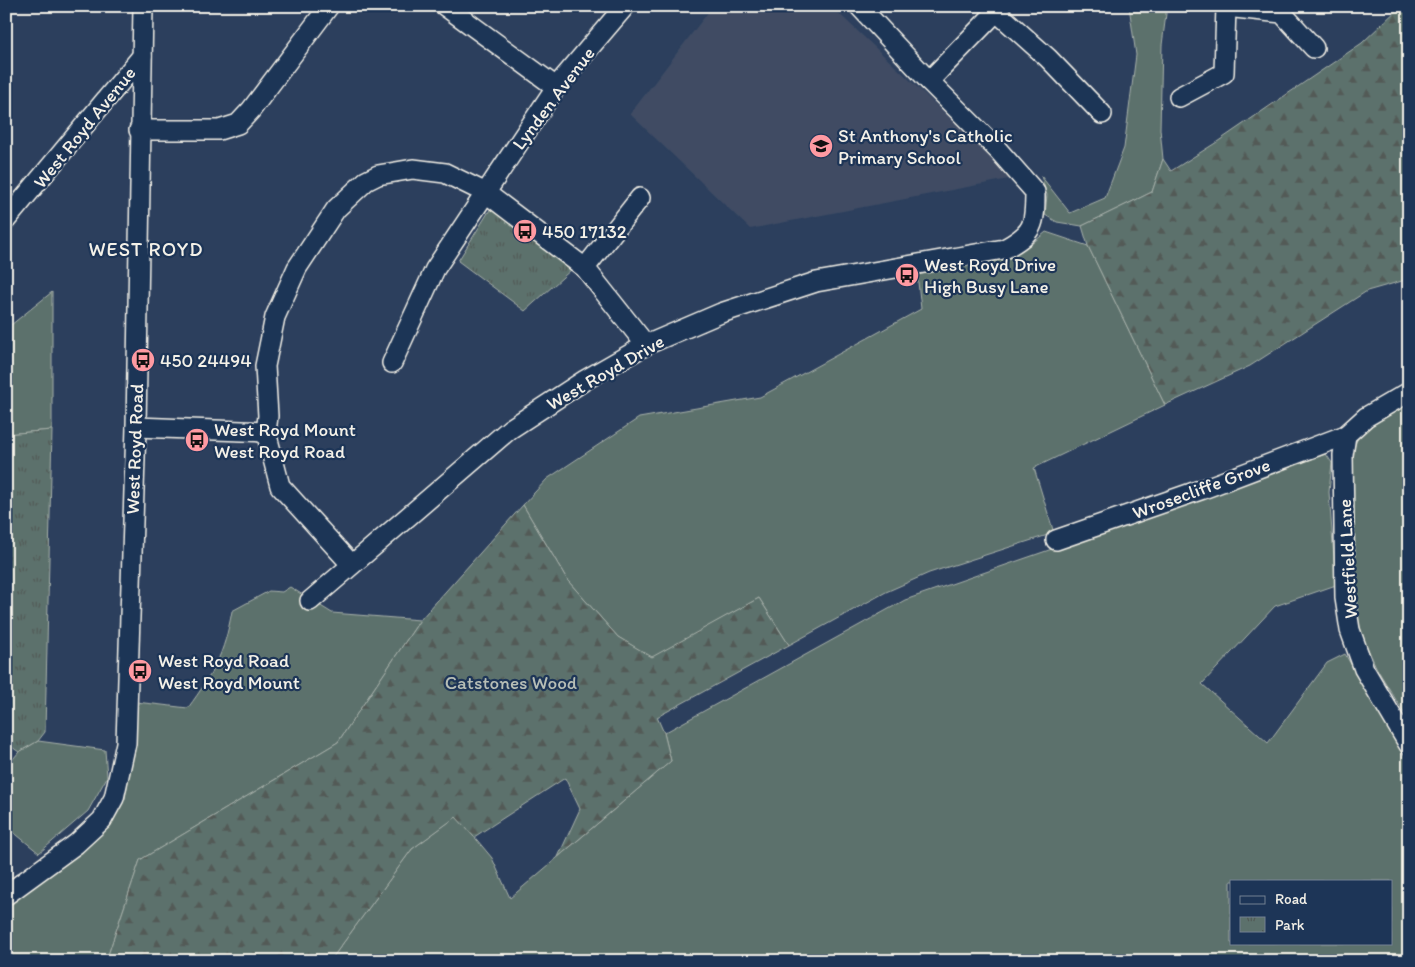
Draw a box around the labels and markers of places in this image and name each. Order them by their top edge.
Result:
place label: St Anthony's Catholic Primary School [838,124,1013,169]
school or university icon: St Anthony's Catholic Primary School [808,133,834,159]
bus stop icon: 450 17132 [512,218,538,244]
place label: 450 17132 [542,220,627,243]
place label: West Royd Drive High Busy Lane [924,253,1056,298]
bus stop icon: West Royd Drive High Busy Lane [894,262,920,288]
bus stop icon: 450 24494 [130,347,156,373]
place label: 450 24494 [160,349,252,372]
place label: West Royd Mount West Royd Road [214,418,356,463]
bus stop icon: West Royd Mount West Royd Road [184,427,210,453]
place label: West Royd Road West Royd Mount [158,649,300,694]
bus stop icon: West Royd Road West Royd Mount [127,658,153,684]

